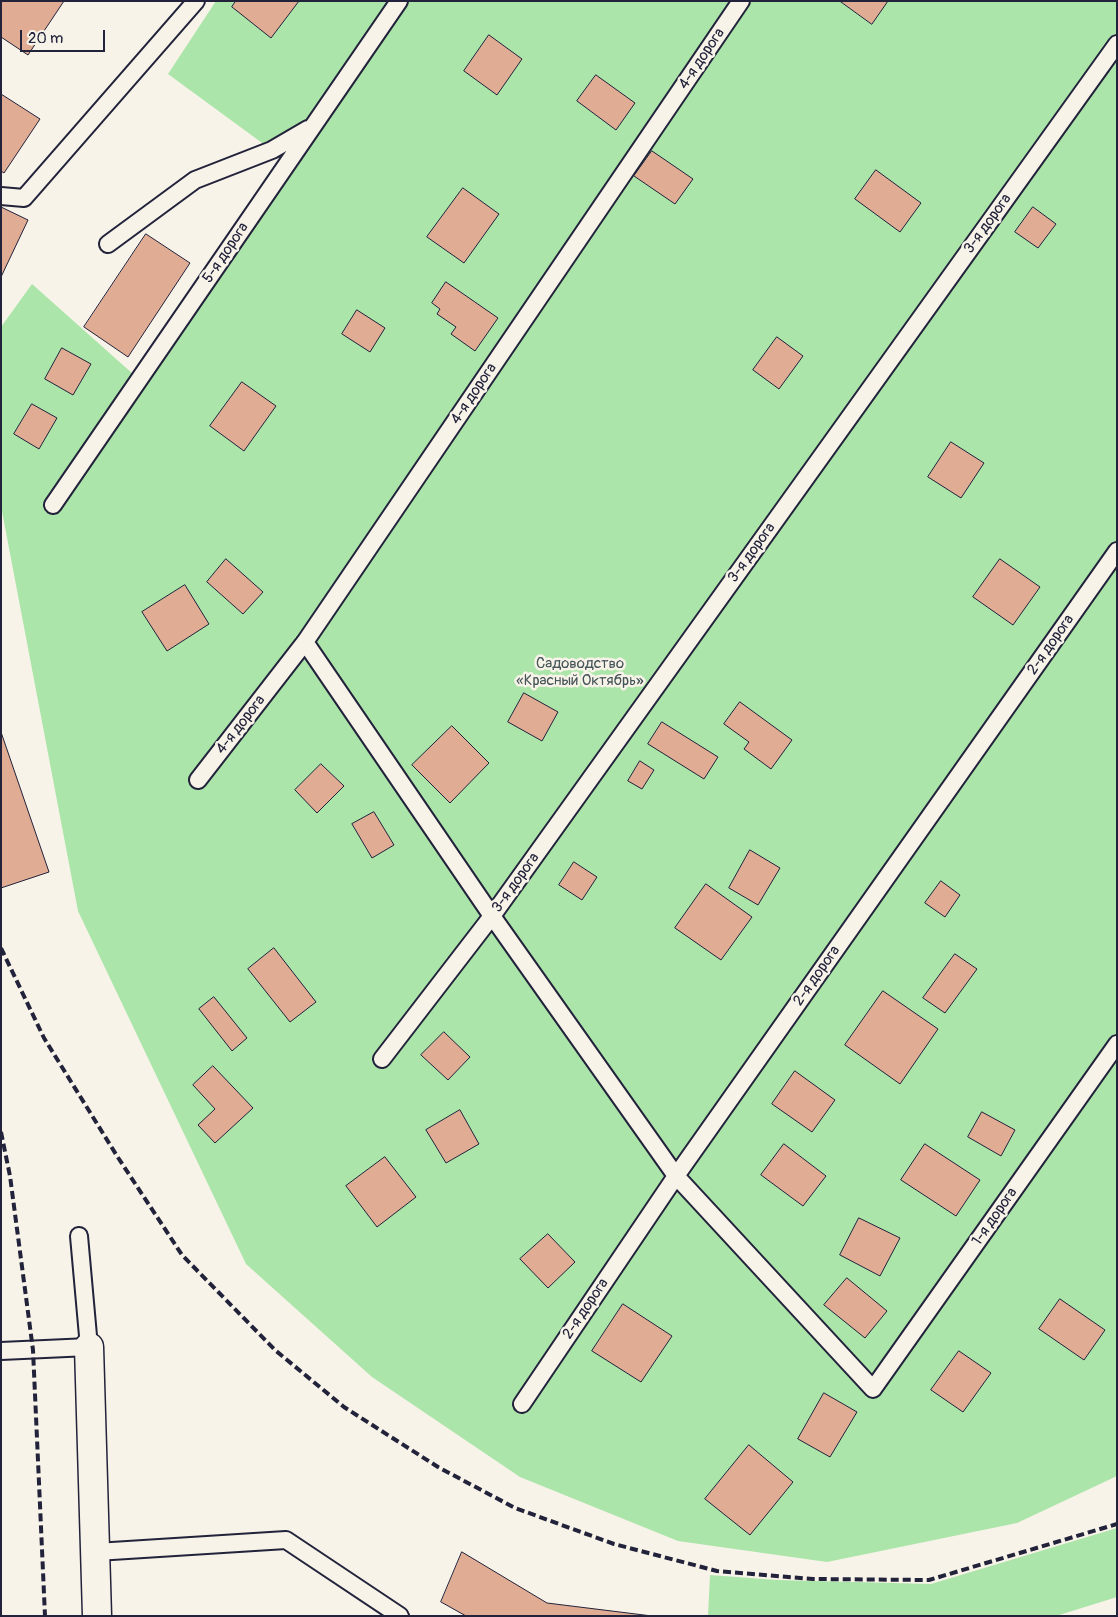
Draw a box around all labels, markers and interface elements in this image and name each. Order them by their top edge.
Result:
scale bar [22,20,108,52]
street label: 4-я дорога [675,25,729,93]
text: 20 m [28,29,63,48]
street label: 3-я дорога [960,191,1016,257]
street label: 5-я дорога [199,219,253,287]
street label: 4-я дорога [447,360,501,428]
street label: 3-я дорога [724,520,780,586]
street label: 2-я дорога [1024,611,1078,679]
park label: Садоводство «Красный Октябрь» [516,655,644,690]
street label: 4-я дорога [212,692,270,758]
street label: 3-я дорога [488,850,544,916]
street label: 2-я дорога [790,942,844,1010]
street label: 1-я дорога [968,1184,1022,1250]
street label: 2-я дорога [559,1275,613,1343]

